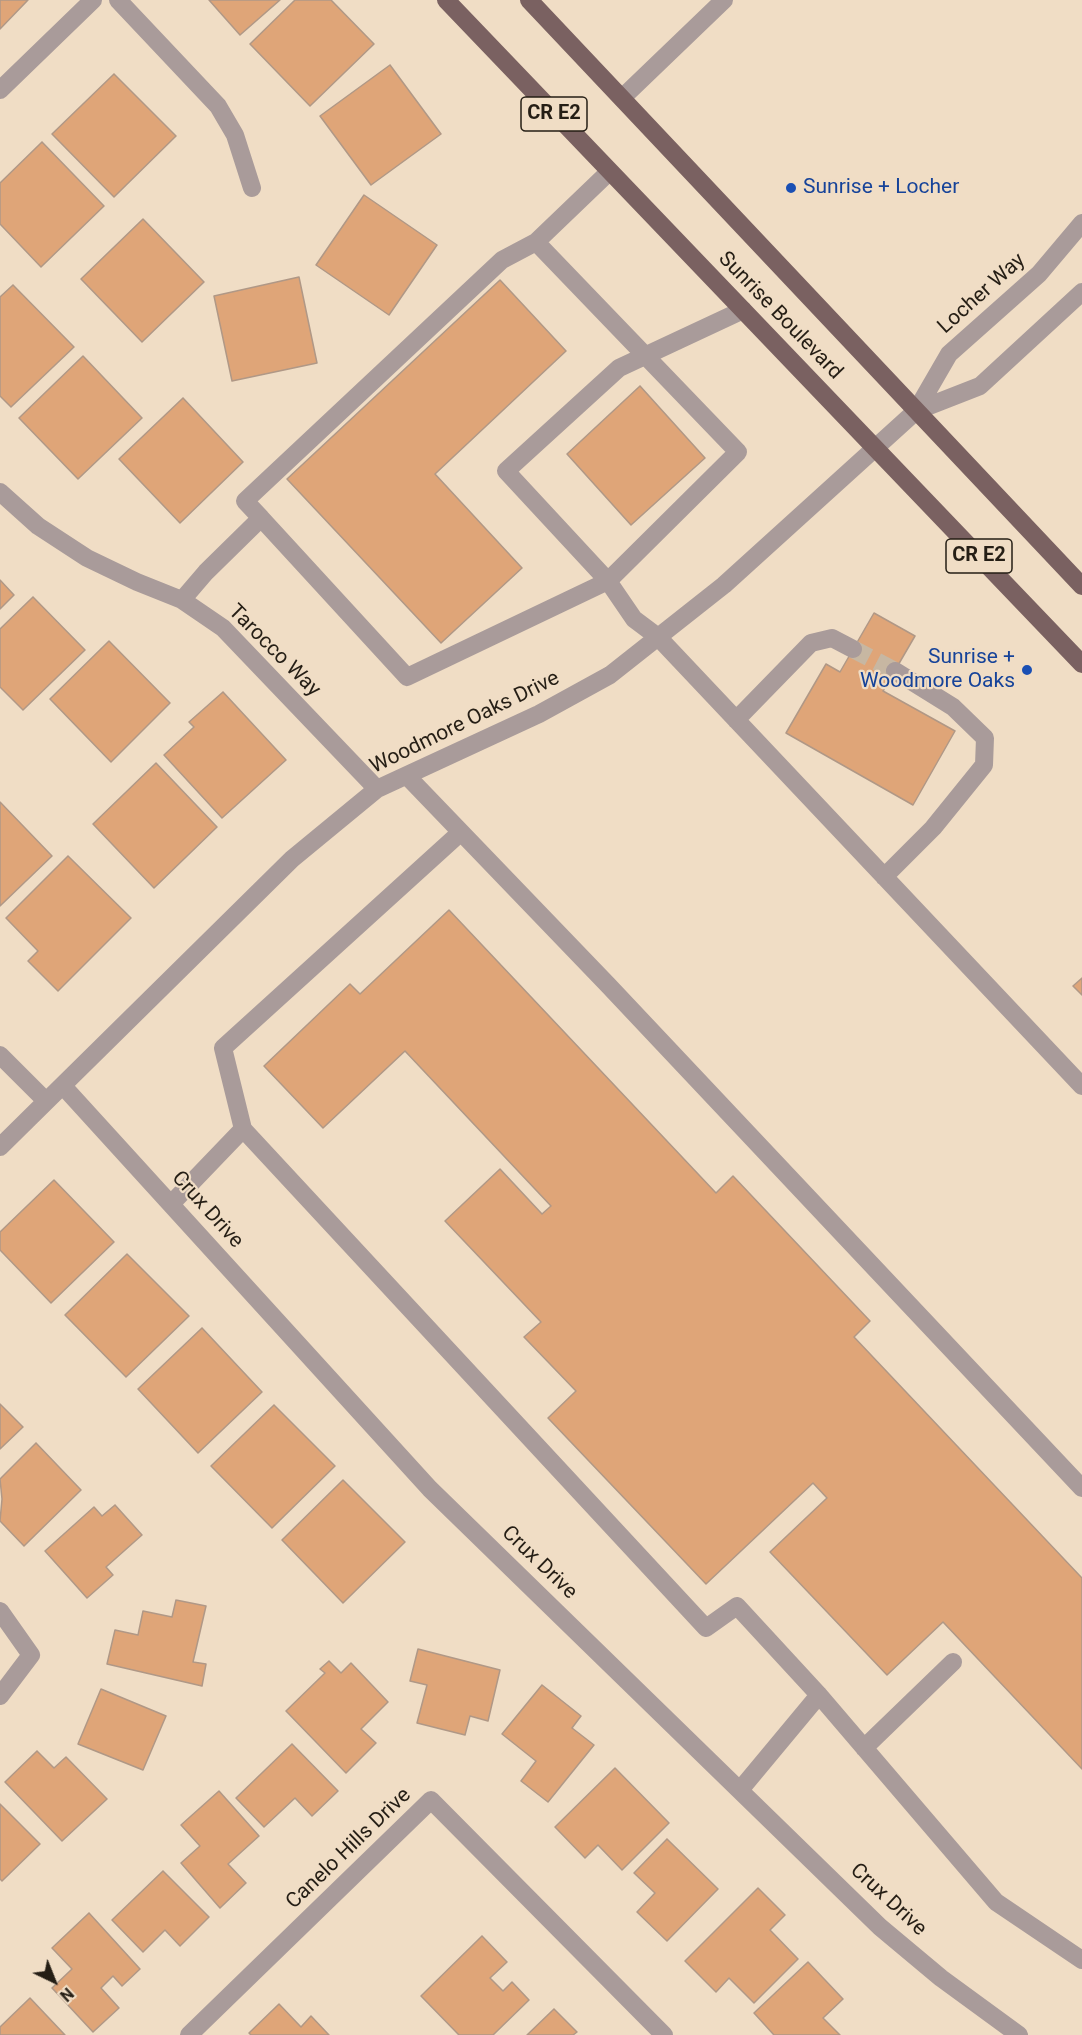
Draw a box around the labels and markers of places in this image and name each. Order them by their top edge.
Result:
place label: Sunrise + Locher [803,175,959,201]
marker: Sunrise + Locher [784,181,798,195]
place label: Sunrise + Woodmore Oaks [860,645,1015,695]
marker: Sunrise + Woodmore Oaks [1020,663,1034,677]

